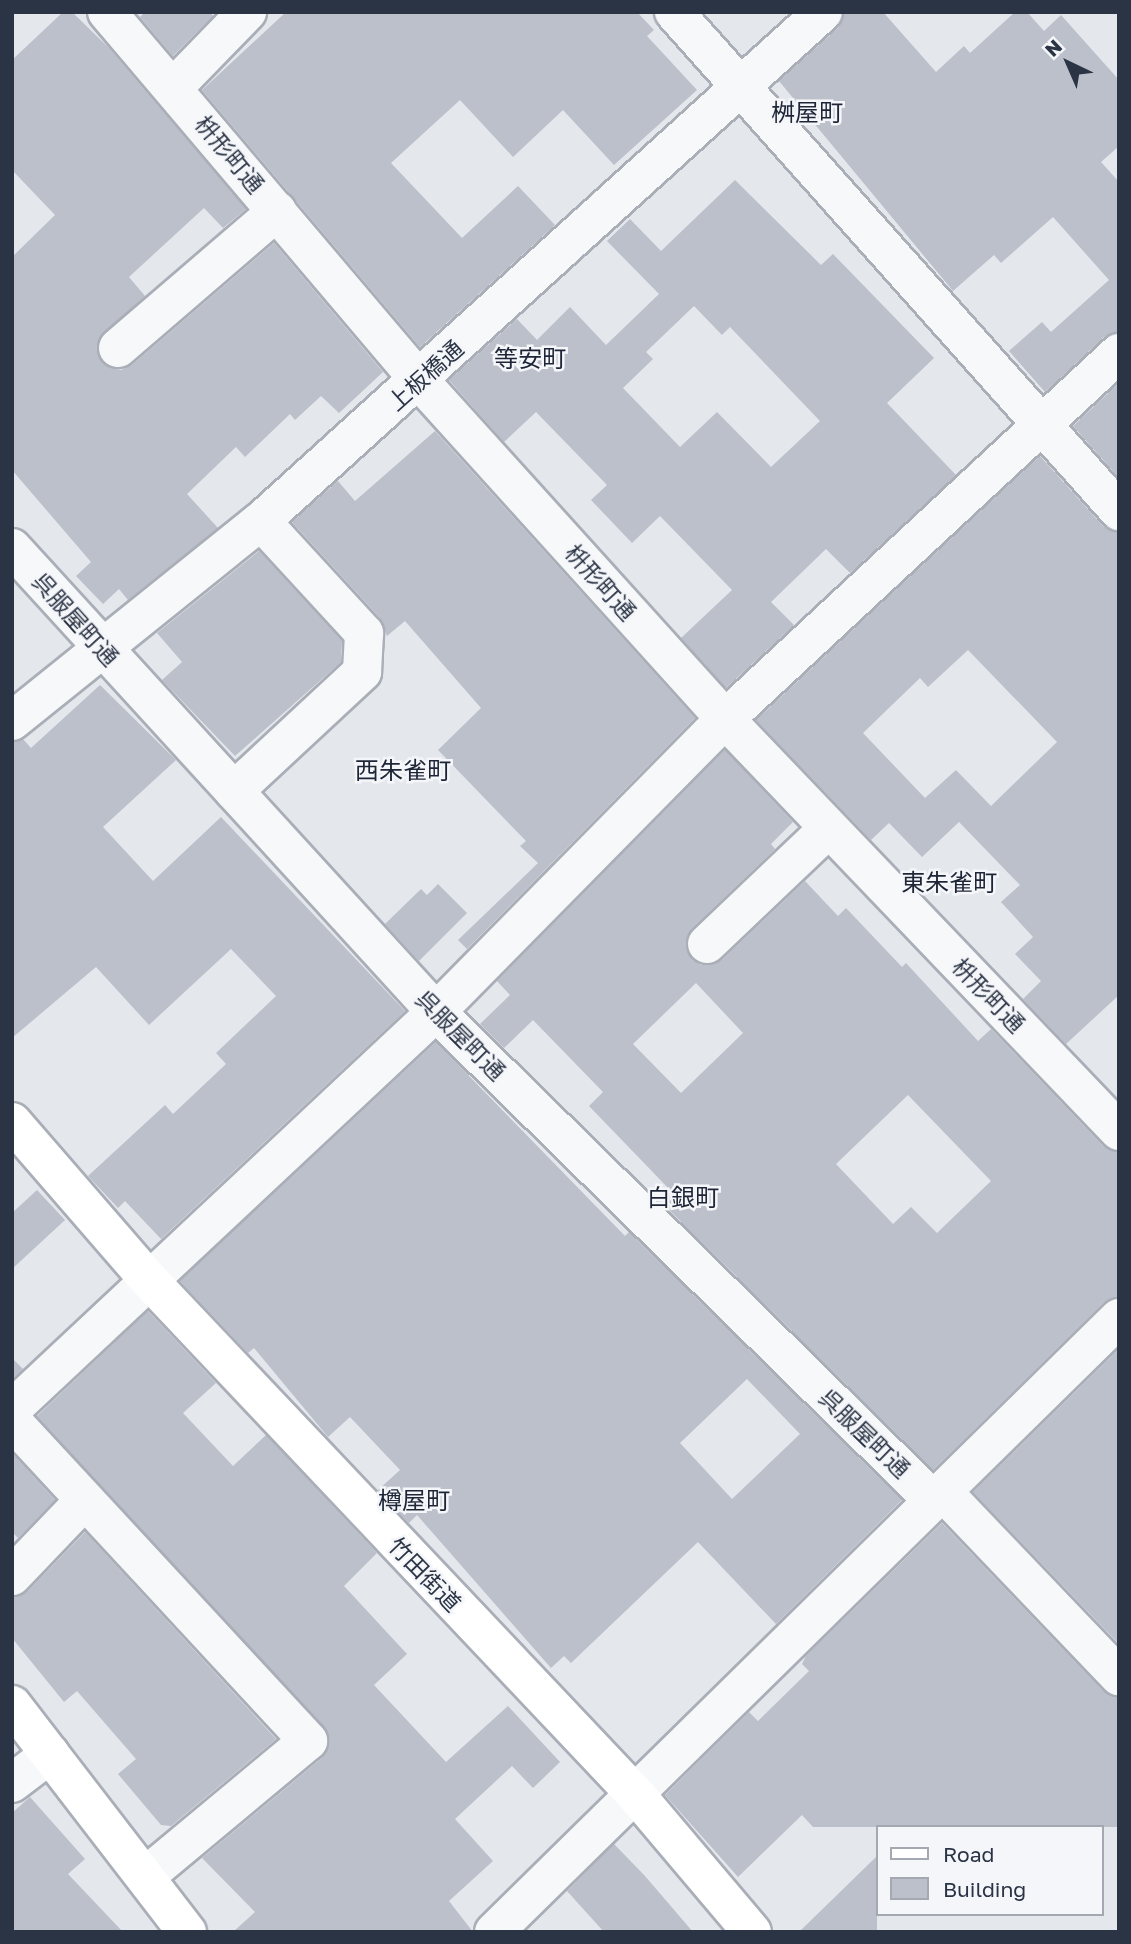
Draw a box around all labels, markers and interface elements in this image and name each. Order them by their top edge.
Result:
north arrow [1033,28,1103,98]
text: N [1040,34,1066,61]
district label: 桝屋町 [771,98,843,126]
street label: 枡形町通 [190,110,270,198]
street label: 上板橋通 [382,334,468,416]
district label: 等安町 [494,344,566,372]
street label: 枡形町通 [560,539,642,625]
street label: 呉服屋町通 [27,567,125,671]
district label: 西朱雀町 [355,756,451,784]
district label: 東朱雀町 [901,868,997,896]
street label: 枡形町通 [947,952,1031,1038]
street label: 呉服屋町通 [411,985,511,1085]
district label: 白銀町 [647,1183,719,1211]
street label: 呉服屋町通 [814,1383,916,1483]
district label: 樽屋町 [378,1486,450,1514]
street label: 竹田街道 [383,1531,467,1617]
legend [876,1825,1103,1916]
text: Road [943,1841,994,1867]
text: Building [943,1876,1026,1902]

